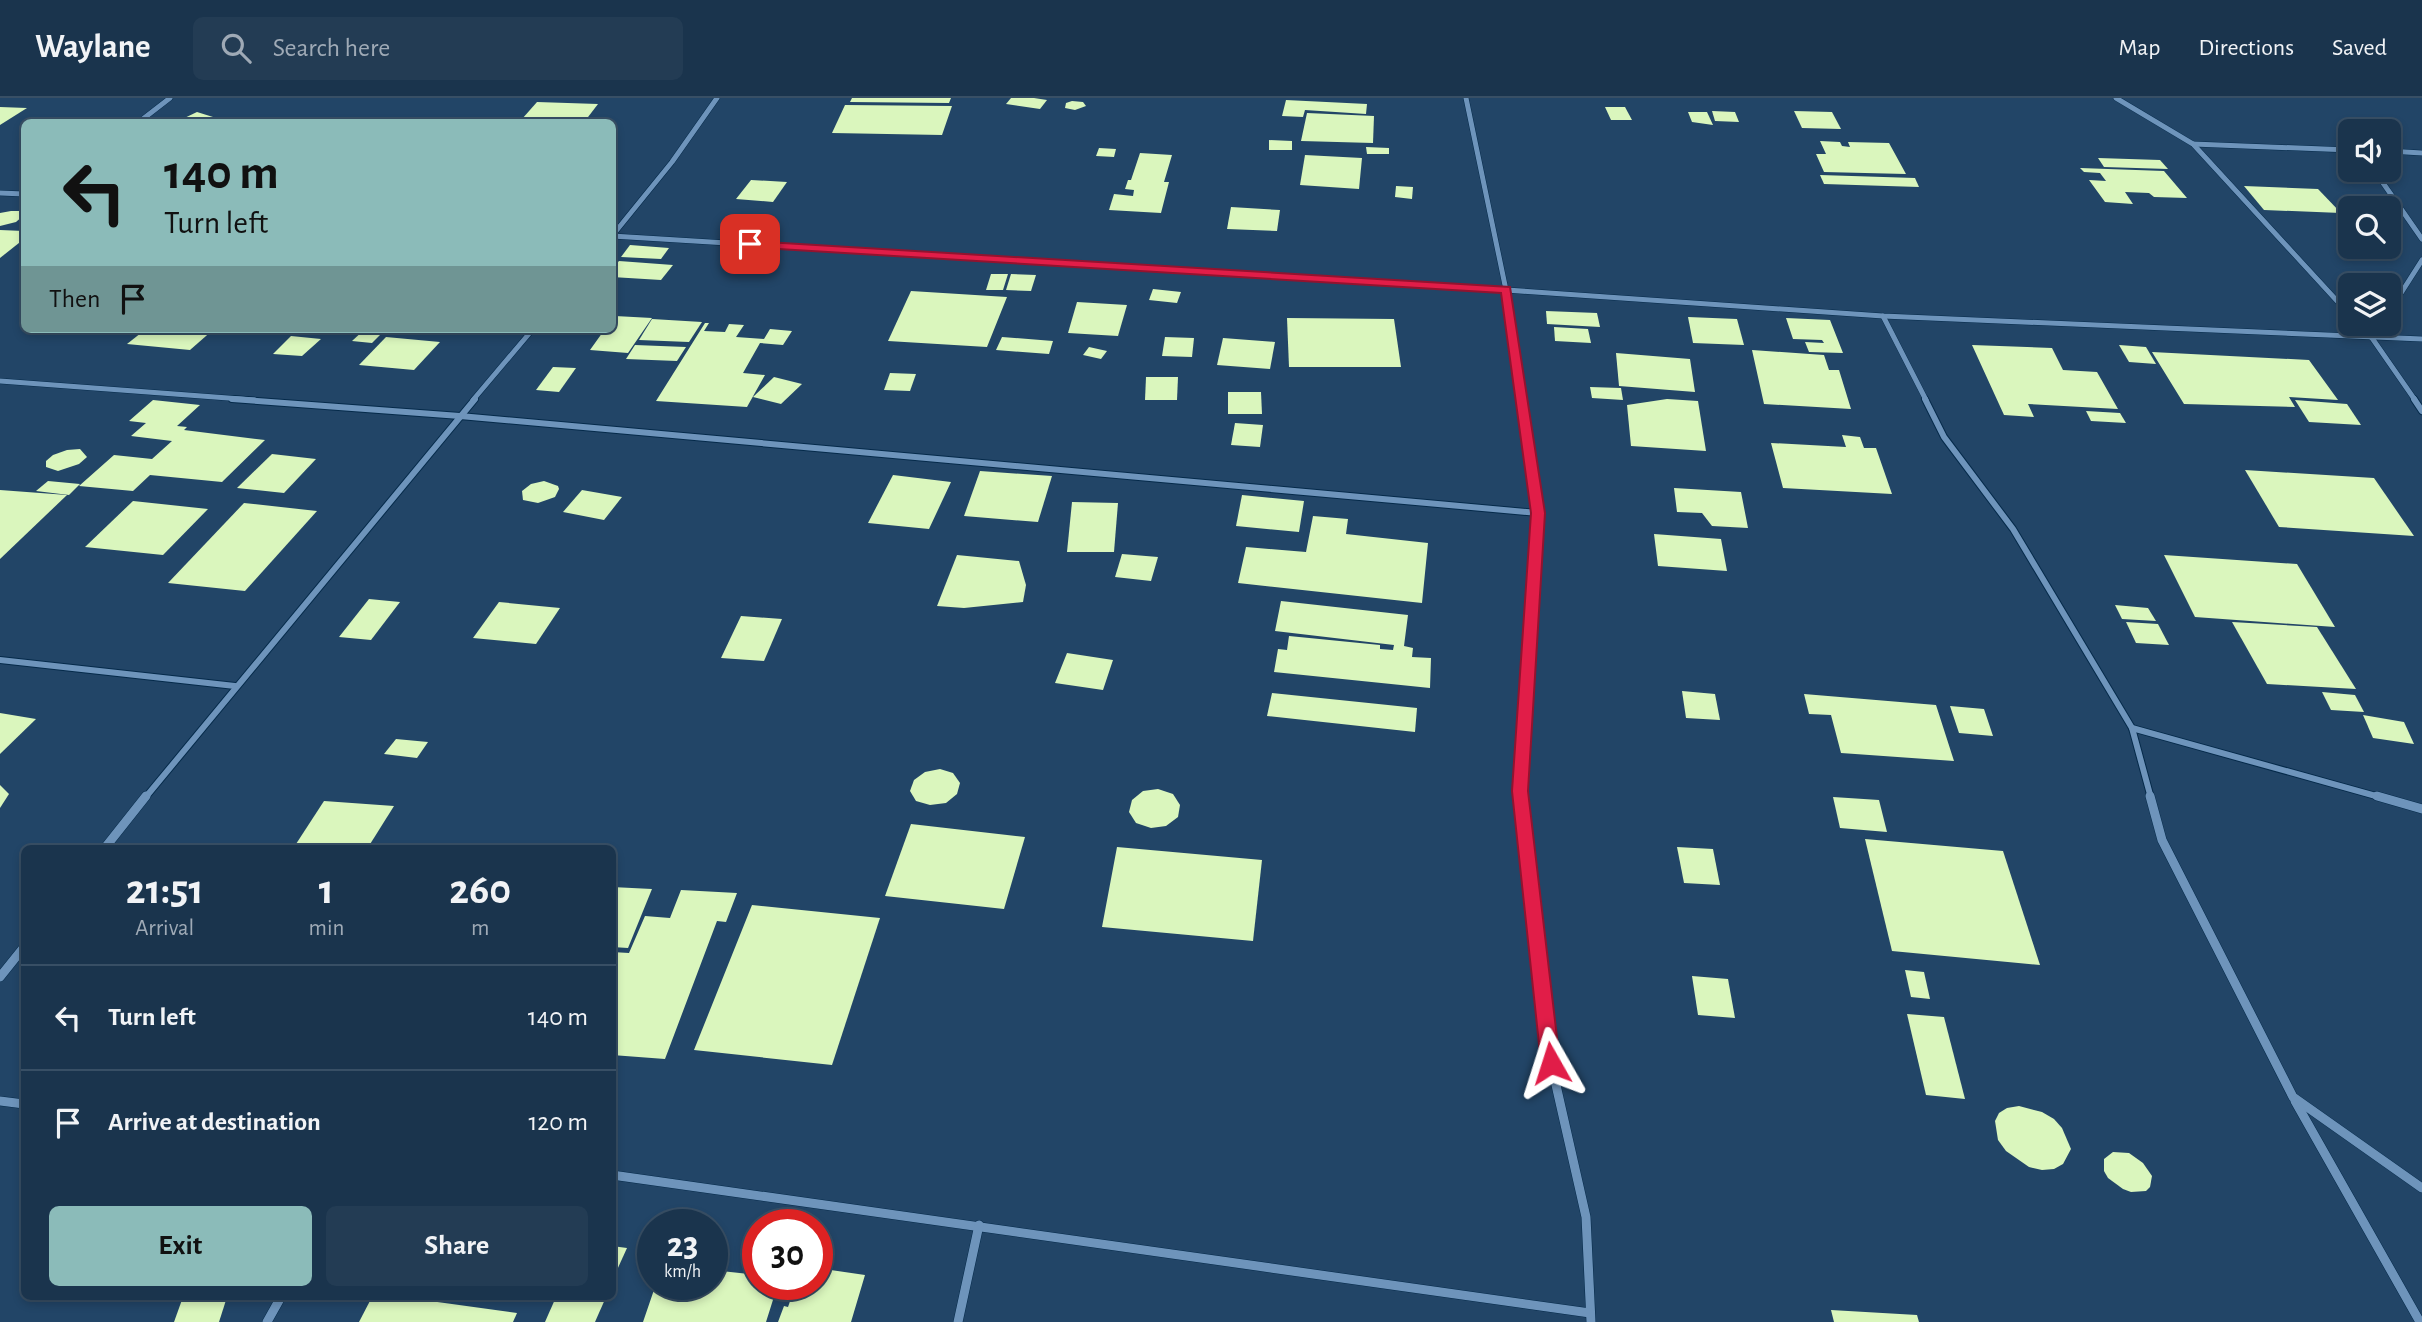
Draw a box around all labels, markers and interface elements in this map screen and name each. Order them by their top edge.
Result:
search box [193,17,683,80]
icon: search [217,29,255,67]
text: Waylane [35,31,151,64]
text: Search here [273,35,390,61]
text: Map [2118,36,2160,60]
text: Directions [2198,36,2294,60]
text: Saved [2332,36,2387,60]
map controls [2338,119,2401,336]
button: sound [2338,119,2401,182]
icon: left [49,147,140,238]
text: 140 m [164,149,279,198]
button: search [2338,196,2401,259]
text: Turn left [164,207,268,239]
pin [720,214,780,274]
icon: arrive [731,225,769,263]
button: layers [2338,273,2401,336]
icon: arrive [114,280,152,318]
text: Then [49,286,100,312]
text: 21:51 [126,869,204,911]
text: 1 [319,869,334,911]
text: 260 [449,869,511,911]
text: Arrival [135,917,194,940]
text: min [308,917,344,940]
text: m [471,917,489,940]
icon: left [49,999,87,1037]
text: Turn left [108,1004,196,1030]
text: 140 m [528,1004,588,1030]
position arrow [1514,1026,1588,1100]
icon: arrive [49,1104,87,1142]
text: Arrive at destination [108,1109,321,1135]
text: 120 m [528,1109,588,1135]
button: Exit [49,1206,312,1286]
button: Share [326,1206,588,1286]
speed limit sign: 30 [742,1209,833,1300]
text: 23 [667,1228,698,1263]
text: km/h [664,1263,701,1281]

